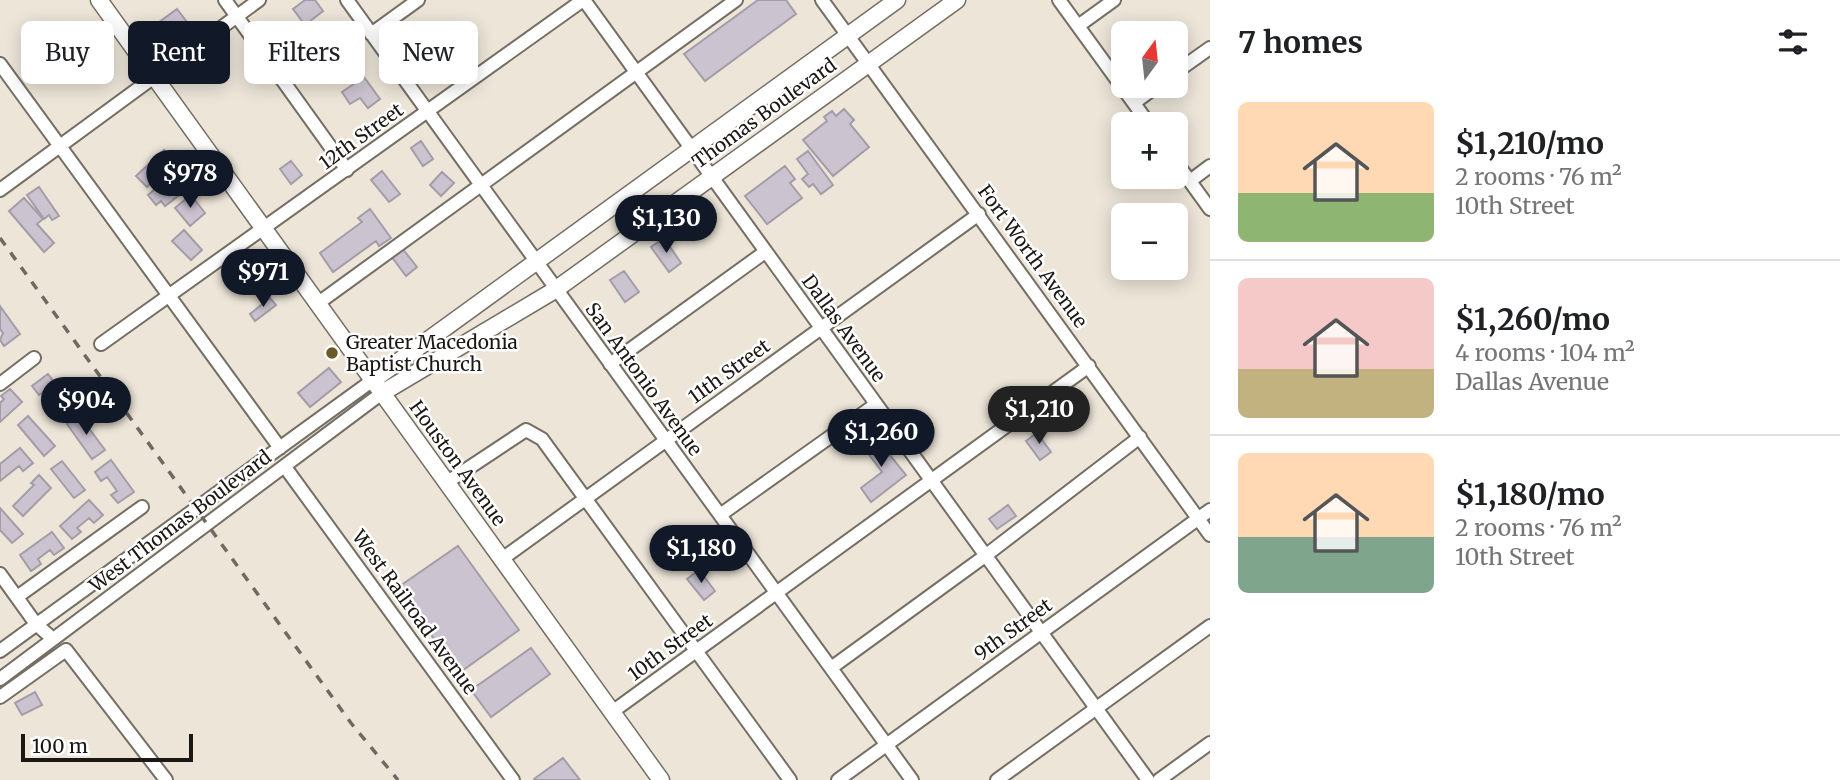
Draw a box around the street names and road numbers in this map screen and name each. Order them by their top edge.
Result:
street label: Thomas Boulevard [687,53,841,173]
street label: 12th Street [314,97,408,175]
street label: Fort Worth Avenue [973,180,1093,332]
street label: Dallas Avenue [797,270,891,387]
street label: San Antonio Avenue [580,298,708,460]
street label: 11th Street [684,333,775,409]
street label: Houston Avenue [404,396,512,530]
street label: West Thomas Boulevard [84,445,276,598]
street label: West Railroad Avenue [347,524,483,699]
street label: 9th Street [969,592,1057,665]
street label: 10th Street [623,608,717,686]

